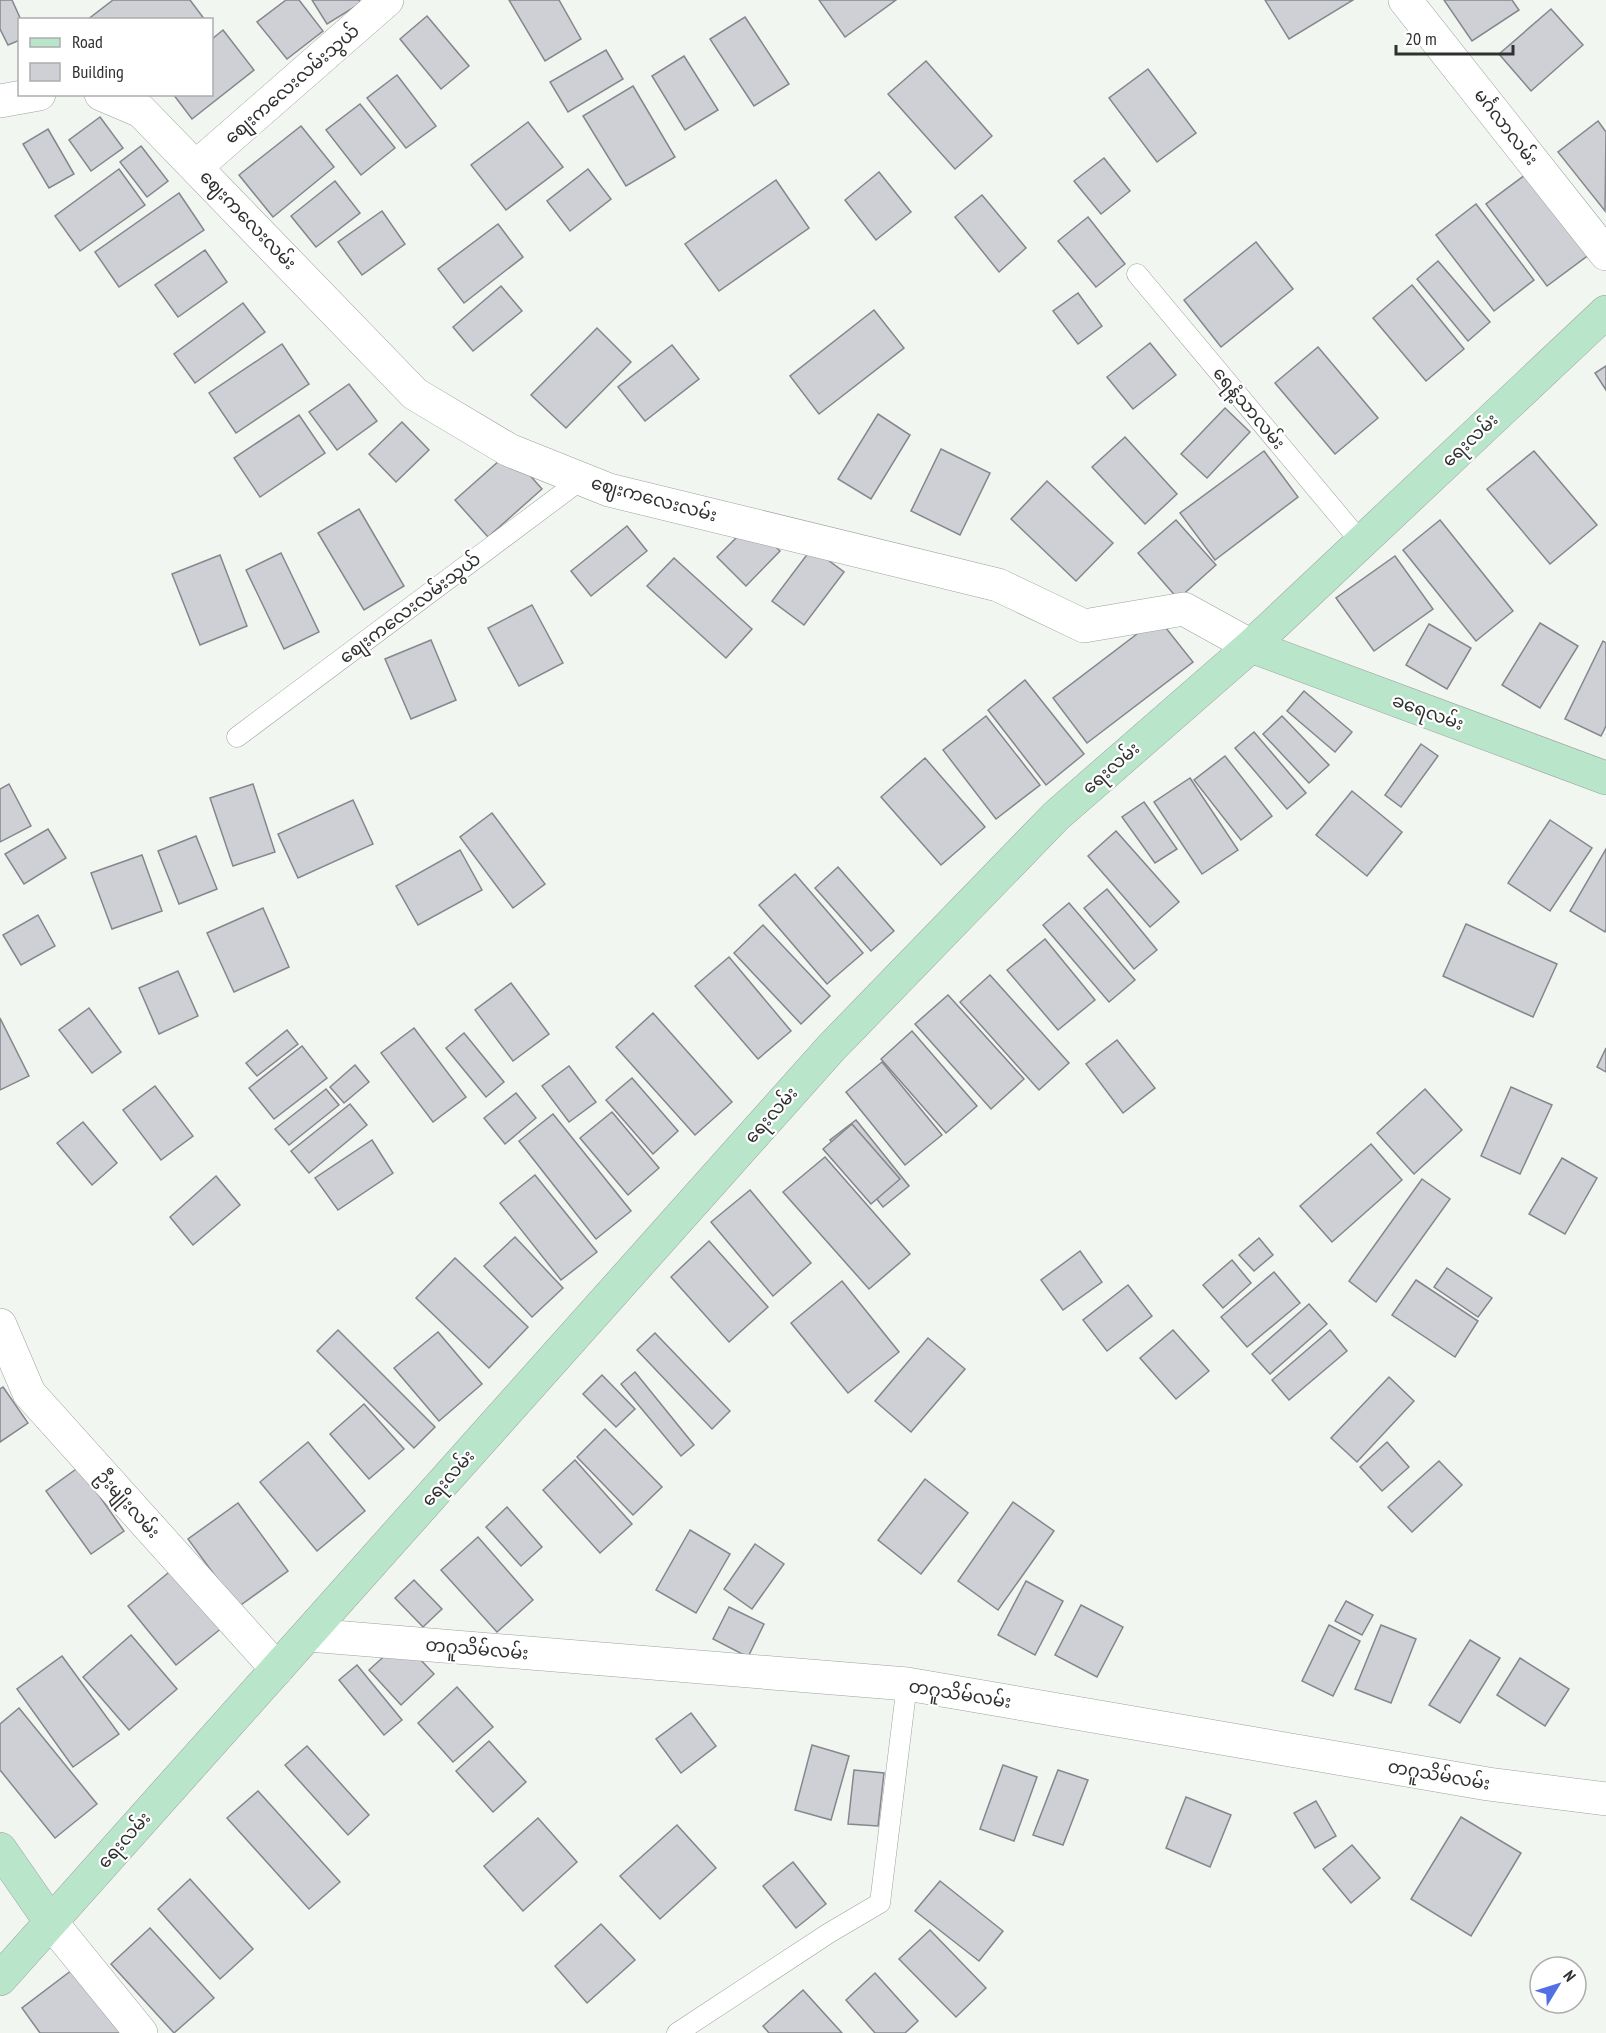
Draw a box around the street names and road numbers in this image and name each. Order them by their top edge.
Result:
street label: စျေးကလေးလမ်းသွယ် [219,18,366,151]
street label: မင်္ဂလာလမ်း [1469,83,1544,170]
street label: ဈေးကလေးလမ်း [192,164,302,277]
street label: ရေနံ့သာလမ်း [1205,361,1291,456]
street label: ရေးလမ်း [1436,407,1505,474]
street label: ဈေးကလေးလမ်း [588,470,720,530]
street label: စျေးကလေးလမ်းသွယ် [334,546,487,671]
street label: ခရေလမ်း [1388,687,1467,739]
street label: ရေးလမ်း [1077,736,1147,802]
street label: ရေးလမ်း [738,1081,805,1150]
street label: ရေးလမ်း [415,1444,482,1513]
street label: ဦးမျိုးလမ်း [89,1463,167,1545]
street label: တဂူသိမ်လမ်း [424,1631,530,1668]
street label: တဂူသိမ်လမ်း [907,1672,1013,1717]
street label: တဂူသိမ်လမ်း [1385,1752,1492,1799]
street label: ရေးလမ်း [91,1806,158,1875]

